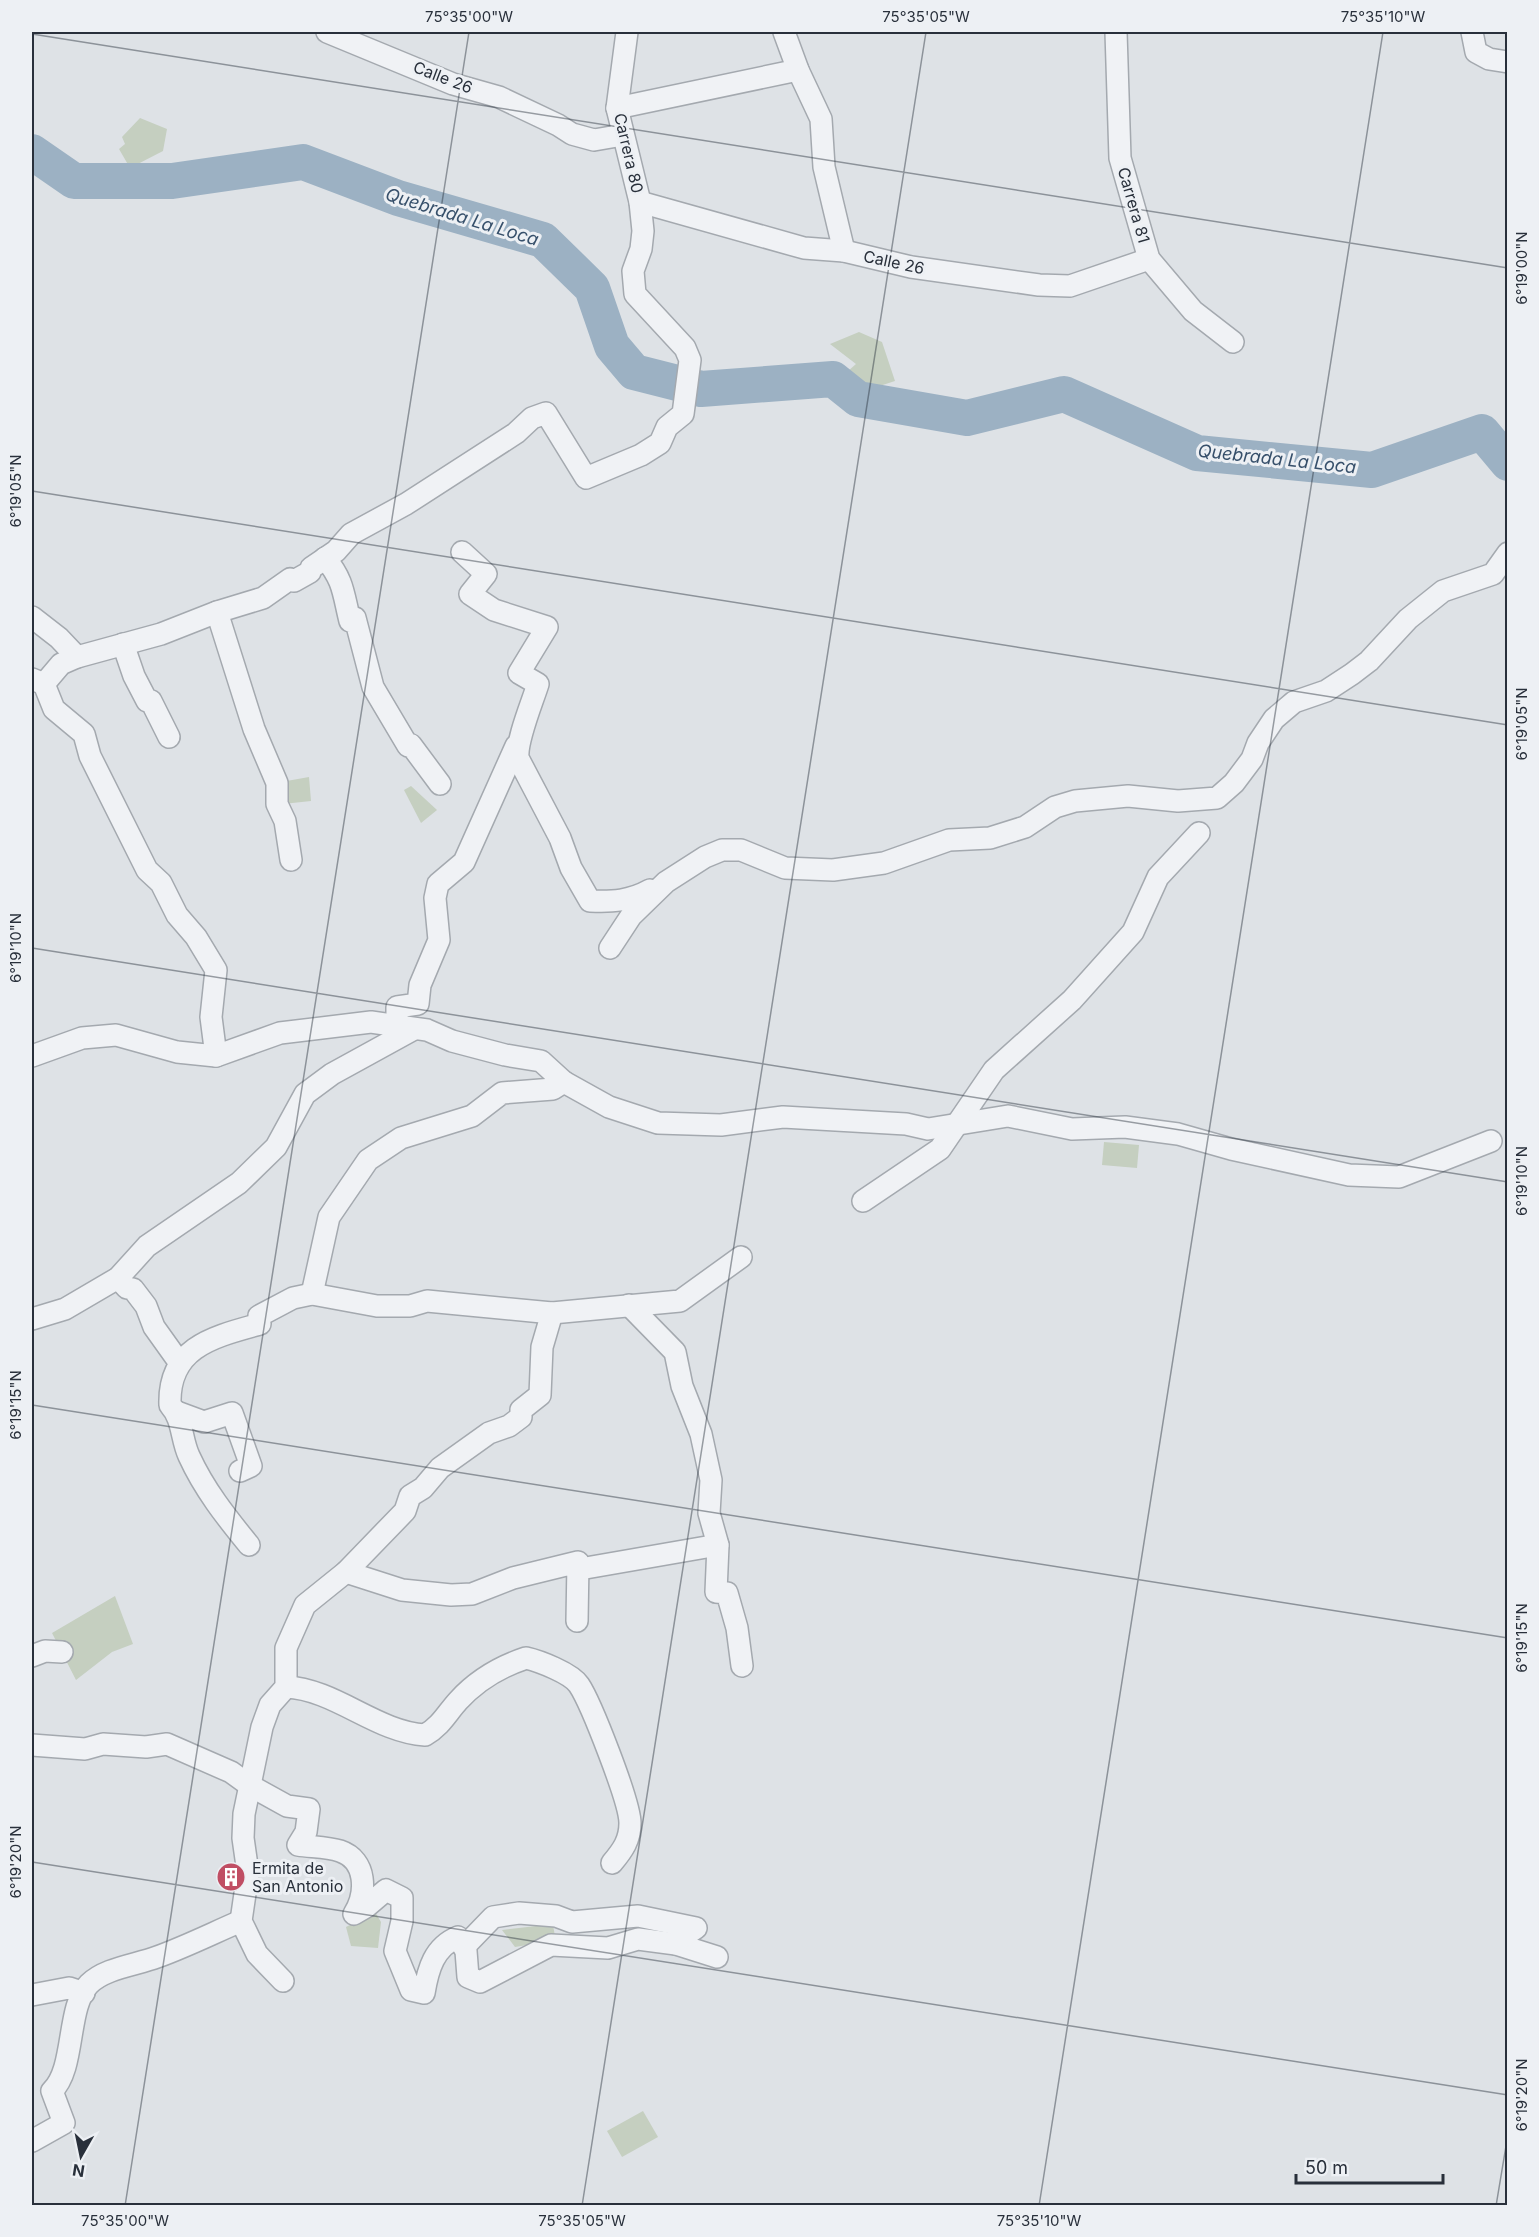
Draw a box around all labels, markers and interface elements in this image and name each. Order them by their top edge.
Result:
text: 75°35'00"W [425,7,513,26]
text: 75°35'05"W [882,7,970,26]
text: 75°35'10"W [1341,7,1425,26]
street label: Calle 26 [411,57,475,97]
street label: Carrera 80 [610,111,648,195]
street label: Carrera 81 [1114,165,1154,245]
water label: Quebrada La Loca [383,183,541,250]
text: 6°19'00"N [1512,231,1531,305]
street label: Calle 26 [862,246,926,278]
water label: Quebrada La Loca [1197,440,1357,477]
text: 6°19'05"N [6,455,25,527]
text: 6°19'05"N [1512,688,1531,760]
text: 6°19'10"N [6,913,25,983]
text: 6°19'10"N [1512,1146,1531,1216]
text: 6°19'15"N [6,1370,25,1440]
text: 6°19'15"N [1512,1603,1531,1673]
text: 6°19'20"N [6,1826,25,1898]
place label: Ermita de San Antonio [252,1858,343,1896]
building icon: Ermita de San Antonio [215,1861,247,1893]
text: 6°19'20"N [1512,2059,1531,2131]
north arrow [51,2126,111,2186]
scale bar [1296,2147,1443,2185]
text: 50 m [1305,2157,1348,2178]
text: N [71,2160,86,2182]
text: 75°35'00"W [81,2211,169,2230]
text: 75°35'05"W [538,2211,626,2230]
text: 75°35'10"W [997,2211,1081,2230]

